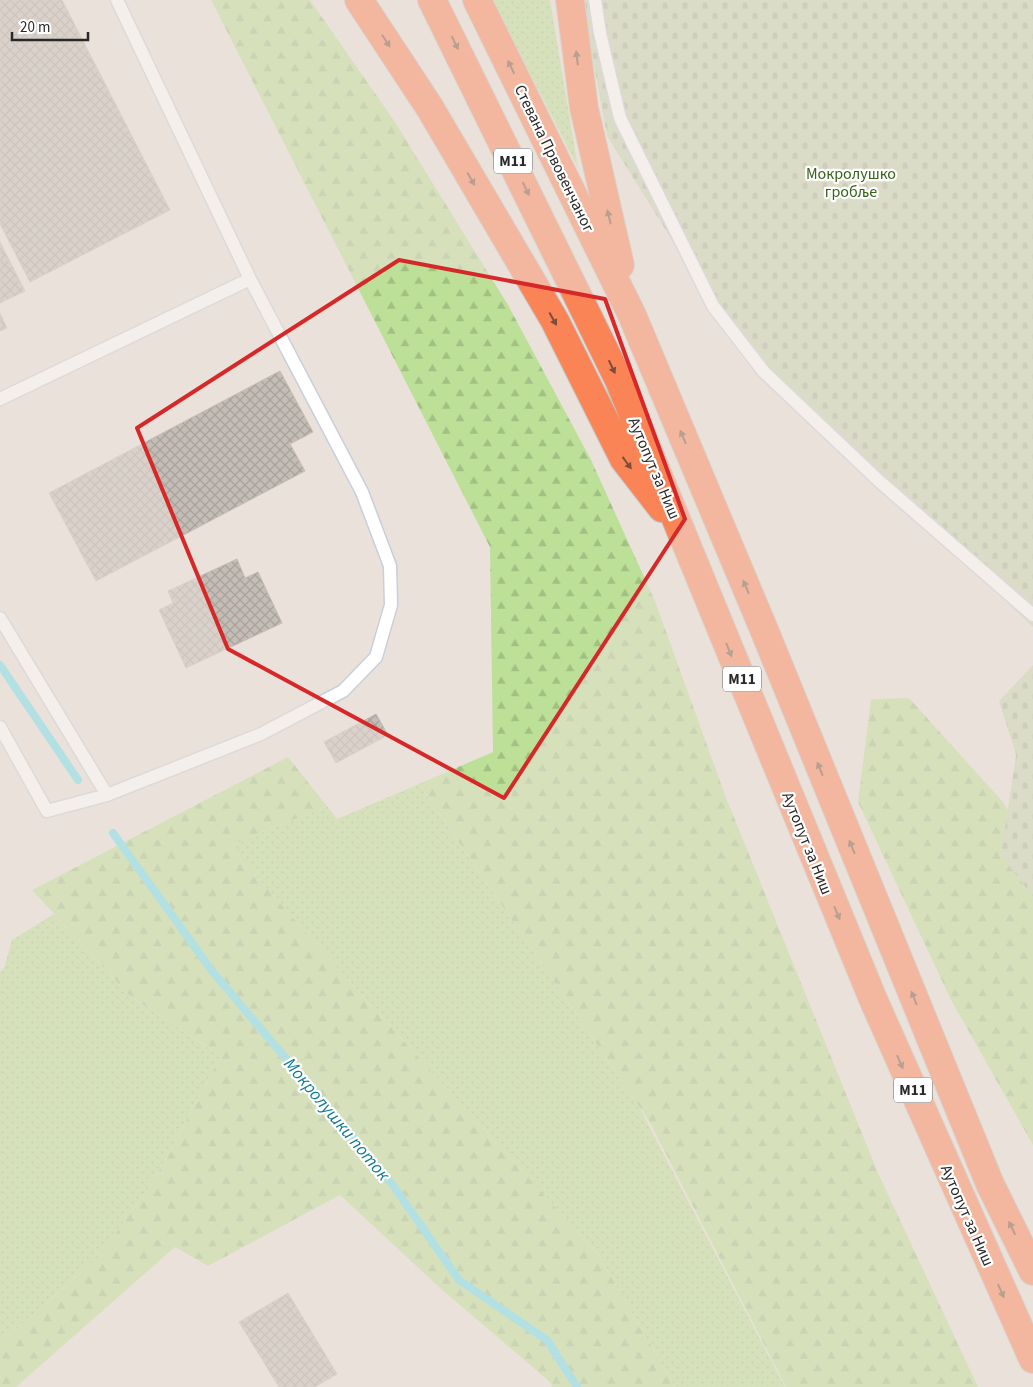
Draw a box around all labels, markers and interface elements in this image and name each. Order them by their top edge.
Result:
scale bar [12,10,89,42]
text: 20 m [20,17,50,38]
one-way arrow [381,34,390,47]
one-way arrow [450,36,459,51]
one-way arrow [573,49,581,65]
one-way arrow [507,60,515,75]
street label: Стевана Првовенчаног [509,81,600,236]
road number: M11 [494,148,532,174]
park label: Мокролушко гробље [806,163,896,203]
one-way arrow [467,172,476,185]
one-way arrow [523,182,531,196]
one-way arrow [605,209,613,224]
one-way arrow [549,312,558,326]
one-way arrow [609,360,617,374]
street label: Аутопут за Ниш [623,414,685,523]
one-way arrow [679,429,687,444]
one-way arrow [622,456,632,470]
one-way arrow [741,579,749,594]
one-way arrow [726,642,734,657]
road number: M11 [723,666,761,692]
one-way arrow [816,762,824,776]
street label: Аутопут за Ниш [776,789,838,898]
one-way arrow [848,840,856,854]
one-way arrow [833,906,841,920]
one-way arrow [910,990,917,1005]
water label: Мокролушки поток [278,1052,396,1187]
one-way arrow [897,1055,905,1069]
road number: M11 [894,1078,932,1102]
street label: Аутопут за Ниш [935,1161,999,1270]
one-way arrow [1008,1220,1016,1235]
one-way arrow [998,1284,1006,1298]

